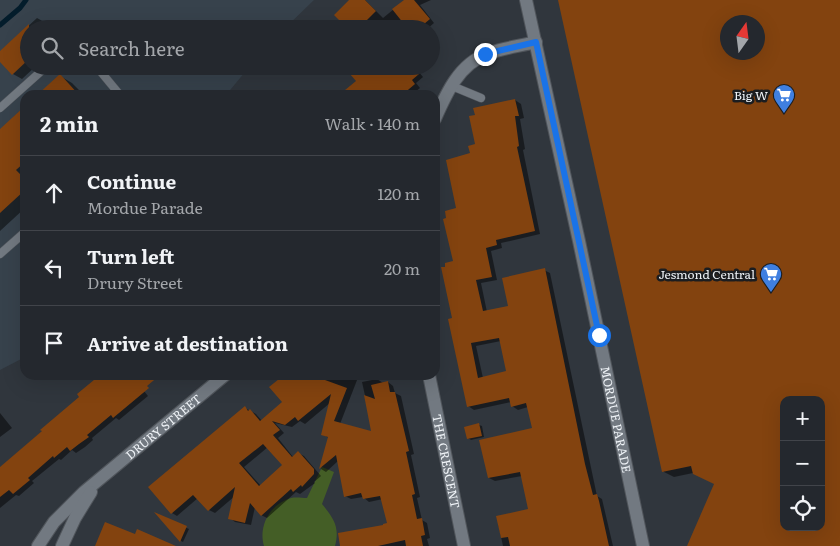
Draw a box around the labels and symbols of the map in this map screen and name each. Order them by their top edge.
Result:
north arrow [720,15,765,60]
route end [474,43,497,66]
supermarket icon: Big W [772,83,796,114]
place label: Big W [734,86,768,104]
supermarket icon: Jesmond Central [759,262,783,293]
place label: Jesmond Central [658,265,755,283]
route start [588,324,611,347]
street label: MORDUE PARADE [596,364,636,475]
street label: DRURY STREET [121,389,205,463]
street label: THE CRESCENT [428,412,465,510]

